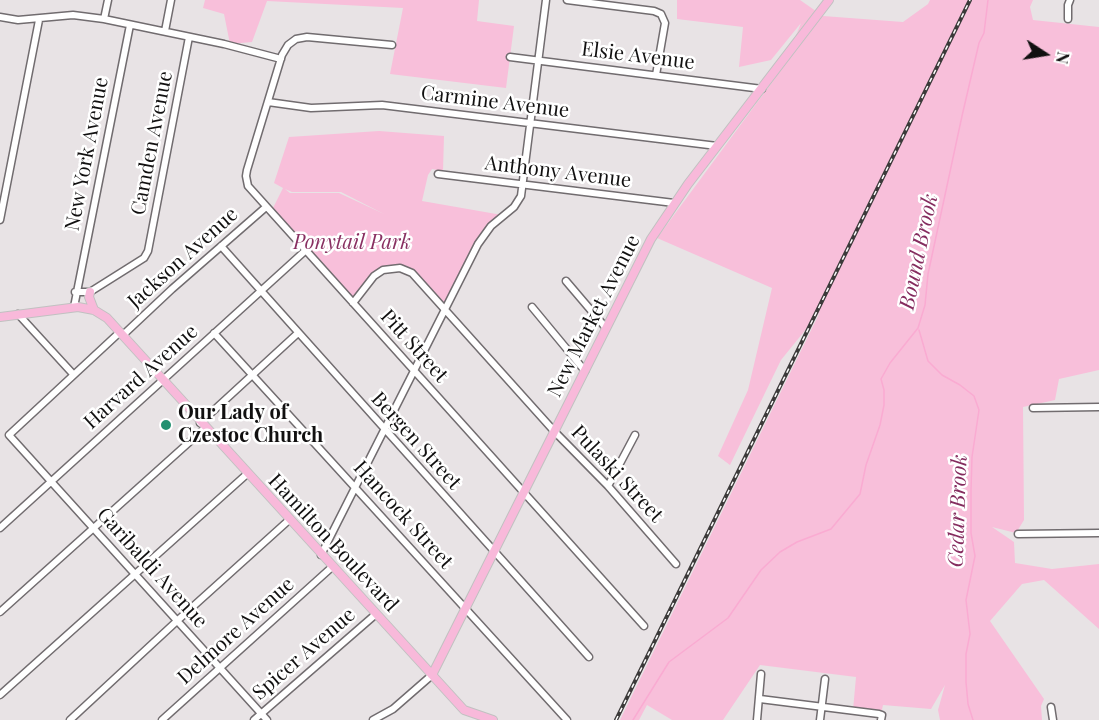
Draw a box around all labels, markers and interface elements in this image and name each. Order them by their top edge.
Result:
north arrow [1015,24,1075,84]
street label: Elsie Avenue [580,37,696,75]
text: N [1052,50,1075,66]
street label: Camden Avenue [126,69,178,217]
street label: New York Avenue [60,75,114,233]
street label: Carmine Avenue [419,81,571,123]
street label: Anthony Avenue [484,151,632,193]
water label: Bound Brook [894,192,944,312]
street label: Jackson Avenue [123,202,243,314]
park label: Ponytail Park [293,231,411,255]
street label: New Market Avenue [543,231,645,401]
street label: Pitt Street [375,305,453,387]
street label: Harvard Avenue [79,320,203,434]
street label: Bergen Street [366,387,466,495]
place label: Our Lady of Czestoc Church [178,401,323,448]
marker: Our Lady of Czestoc Church [159,418,173,432]
street label: Pulaski Street [566,421,668,527]
water label: Cedar Brook [943,454,973,568]
street label: Hancock Street [348,456,458,574]
street label: Hamilton Boulevard [263,469,403,617]
street label: Garibaldi Avenue [92,503,212,633]
street label: Delmore Avenue [173,572,299,690]
street label: Spicer Avenue [248,603,360,705]

